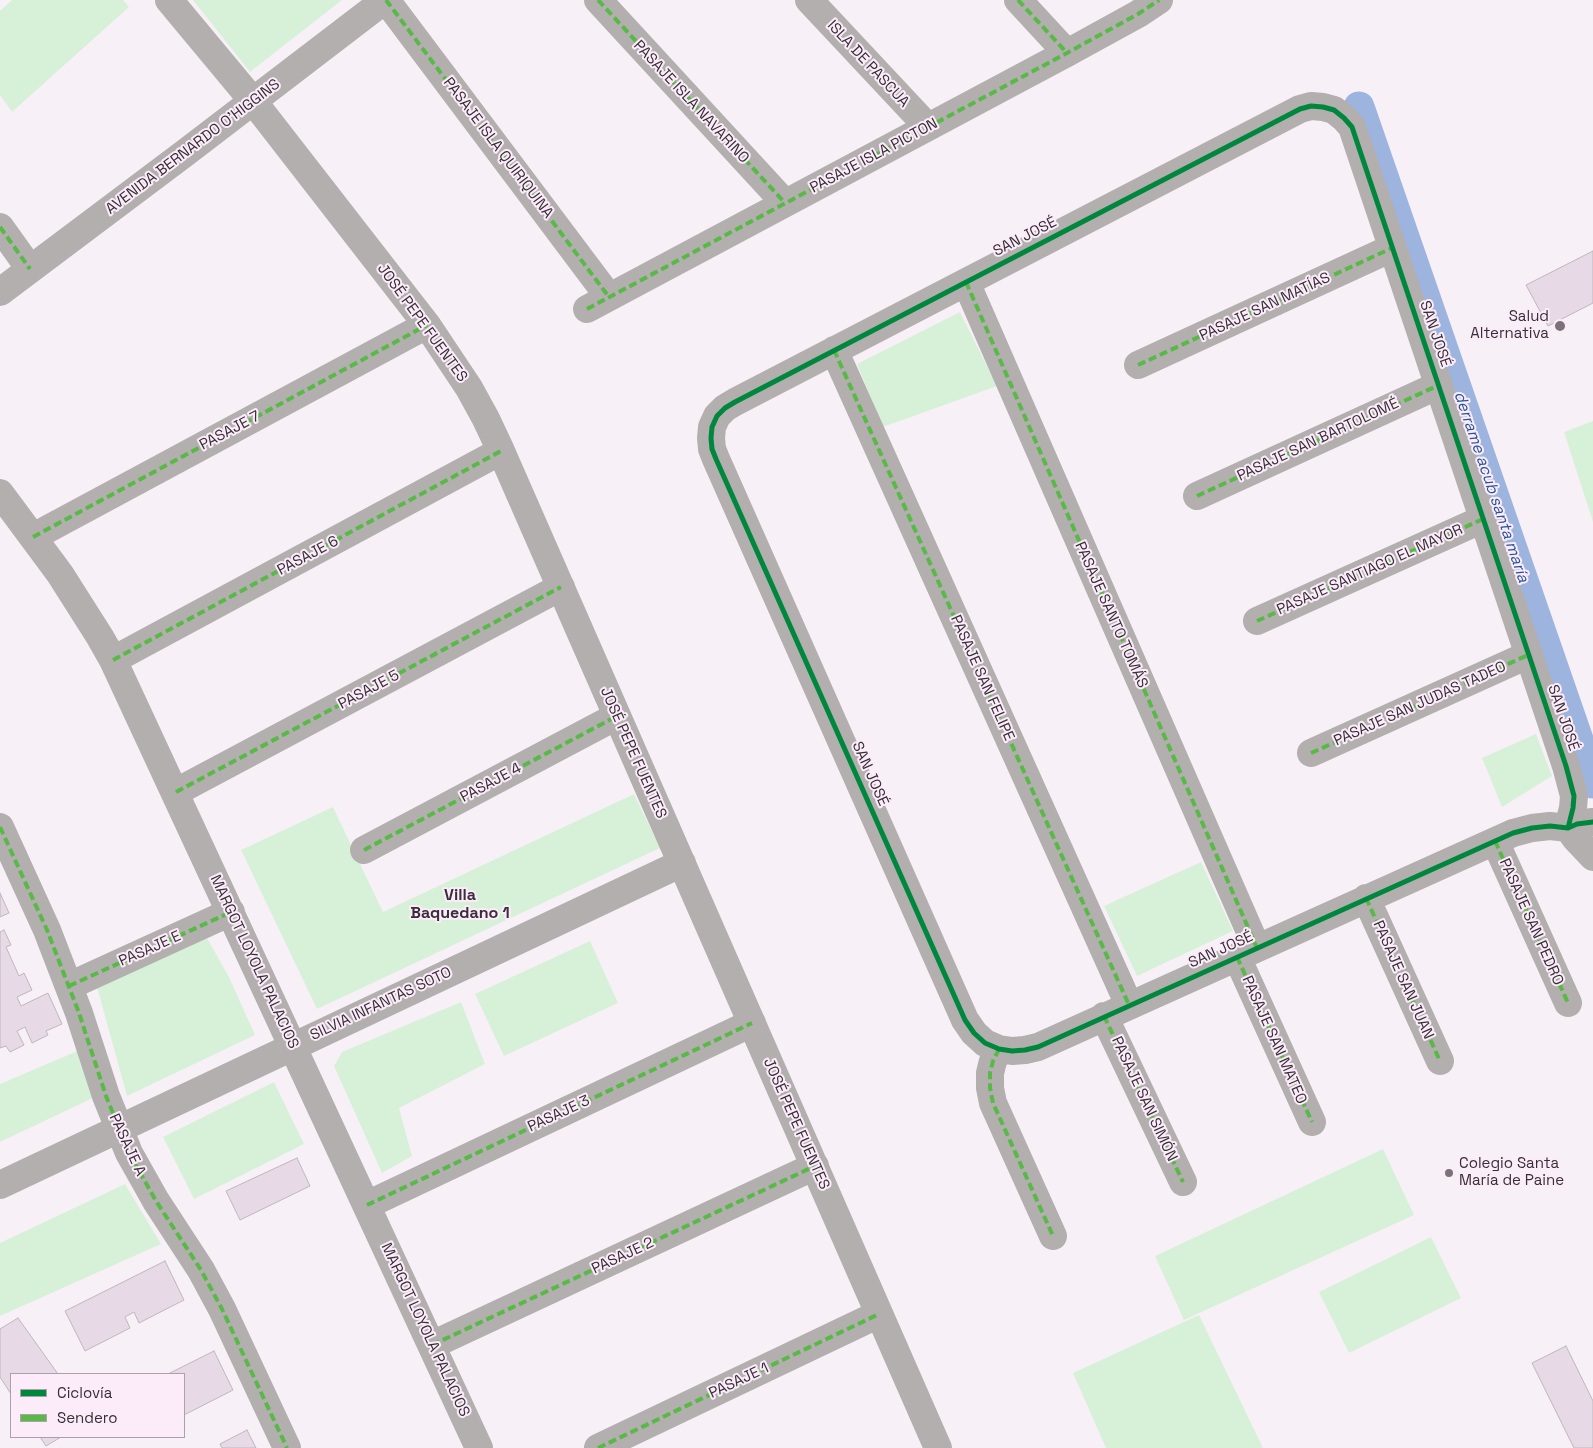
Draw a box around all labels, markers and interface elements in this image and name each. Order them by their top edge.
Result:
street label: ISLA DE PASCUA [823,17,913,111]
street label: PASAJE ISLA NAVARINO [629,37,753,167]
street label: PASAJE ISLA QUIRIQUINA [439,74,557,222]
street label: AVENIDA BERNARDO O'HIGGINS [102,76,284,218]
street label: PASAJE ISLA PICTON [807,115,941,197]
street label: SAN JOSÉ [990,213,1060,261]
street label: JOSÉ PEPE FUENTES [373,260,471,386]
street label: PASAJE SAN MATÍAS [1197,269,1333,345]
street label: SAN JOSÉ [1415,299,1455,369]
place label: Salud Alternativa [1470,308,1549,343]
marker: Salud Alternativa [1553,319,1567,333]
water label: derrame acub santa maría [1449,389,1533,585]
street label: PASAJE SAN BARTOLOMÉ [1234,395,1402,485]
street label: PASAJE 7 [197,408,263,454]
street label: PASAJE SANTIAGO EL MAYOR [1274,521,1466,619]
street label: PASAJE 6 [274,532,342,580]
street label: PASAJE SANTO TOMÁS [1071,539,1151,691]
street label: PASAJE SAN FELIPE [946,612,1018,744]
street label: PASAJE SAN JUDAS TADEO [1331,658,1509,750]
street label: PASAJE 5 [335,666,403,714]
street label: SAN JOSÉ [1543,683,1583,753]
street label: JOSÉ PEPE FUENTES [596,684,670,822]
street label: SAN JOSÉ [848,739,892,809]
street label: PASAJE 4 [457,759,525,807]
street label: PASAJE SAN PEDRO [1495,856,1567,988]
street label: MARGOT LOYOLA PALACIOS [206,872,302,1052]
district label: Villa Baquedano 1 [410,886,510,924]
street label: PASAJE SAN JUAN [1369,918,1437,1042]
street label: PASAJE E [116,927,184,971]
street label: SAN JOSÉ [1186,928,1256,972]
street label: SILVIA INFANTAS SOTO [307,963,455,1045]
street label: PASAJE SAN MATEO [1238,973,1310,1107]
street label: PASAJE SAN SIMÓN [1107,1034,1181,1164]
street label: JOSÉ PEPE FUENTES [759,1055,833,1193]
street label: PASAJE 3 [525,1092,593,1136]
street label: PASAJE A [105,1111,149,1179]
place label: Colegio Santa María de Paine [1459,1155,1564,1190]
marker: Colegio Santa María de Paine [1443,1167,1455,1179]
street label: PASAJE 2 [589,1234,657,1278]
street label: MARGOT LOYOLA PALACIOS [377,1240,473,1420]
street label: PASAJE 1 [706,1359,772,1403]
legend [10,1373,185,1438]
text: Ciclovía [57,1383,112,1402]
text: Sendero [57,1408,117,1427]

